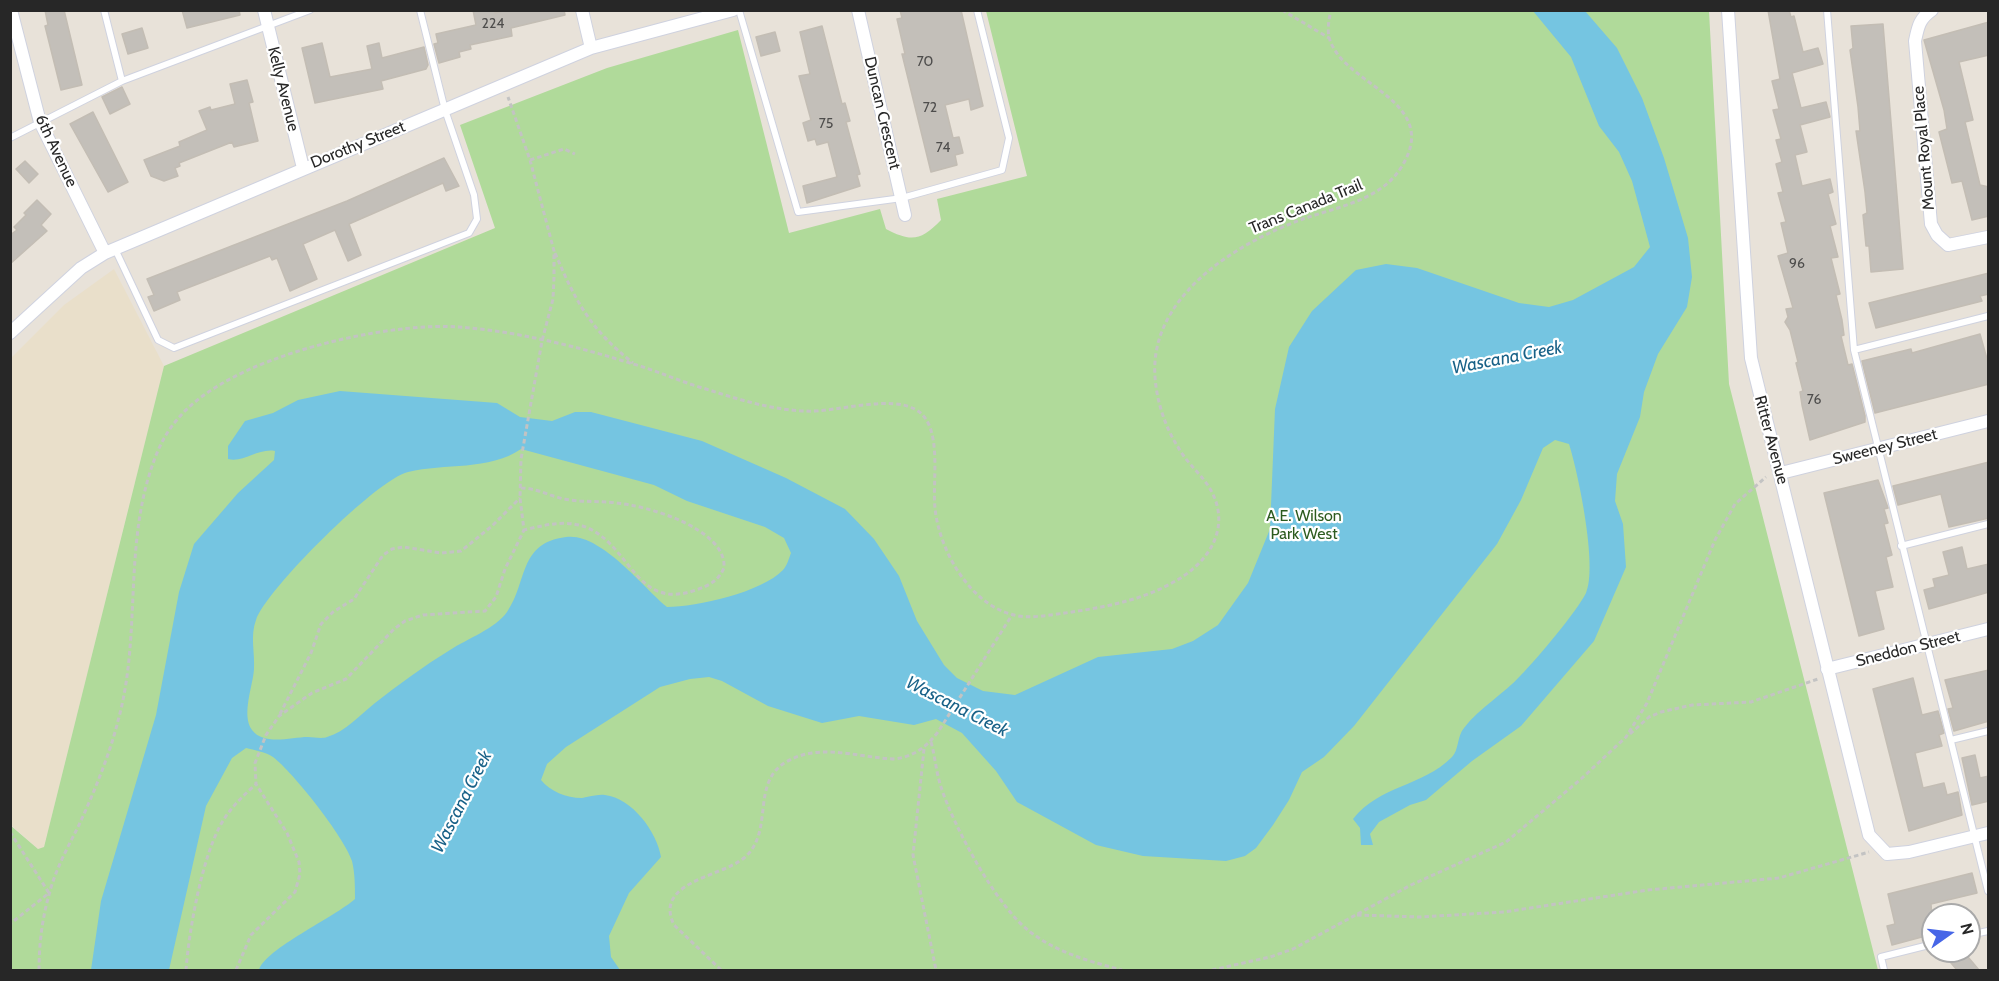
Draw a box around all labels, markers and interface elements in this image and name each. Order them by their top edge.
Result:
house number: 224 [482,16,504,32]
street label: Kelly Avenue [263,45,303,133]
house number: 70 [917,54,933,70]
street label: Duncan Crescent [860,55,904,171]
street label: Mount Royal Place [1909,85,1939,211]
house number: 72 [923,100,937,116]
street label: 6th Avenue [31,112,81,190]
house number: 75 [819,116,833,132]
street label: Dorothy Street [308,117,408,173]
house number: 74 [936,140,950,156]
street label: Trans Canada Trail [1247,176,1365,238]
house number: 96 [1789,256,1805,272]
water label: Wascana Creek [1450,337,1564,379]
house number: 76 [1807,392,1821,408]
street label: Ritter Avenue [1750,393,1792,487]
street label: Sweeney Street [1831,425,1939,469]
park label: A.E. Wilson Park West [1266,506,1342,544]
street label: Sneddon Street [1854,627,1962,671]
water label: Wascana Creek [902,672,1012,742]
water label: Wascana Creek [427,747,497,857]
north arrow [1921,903,1981,963]
text: N [1956,921,1978,937]

